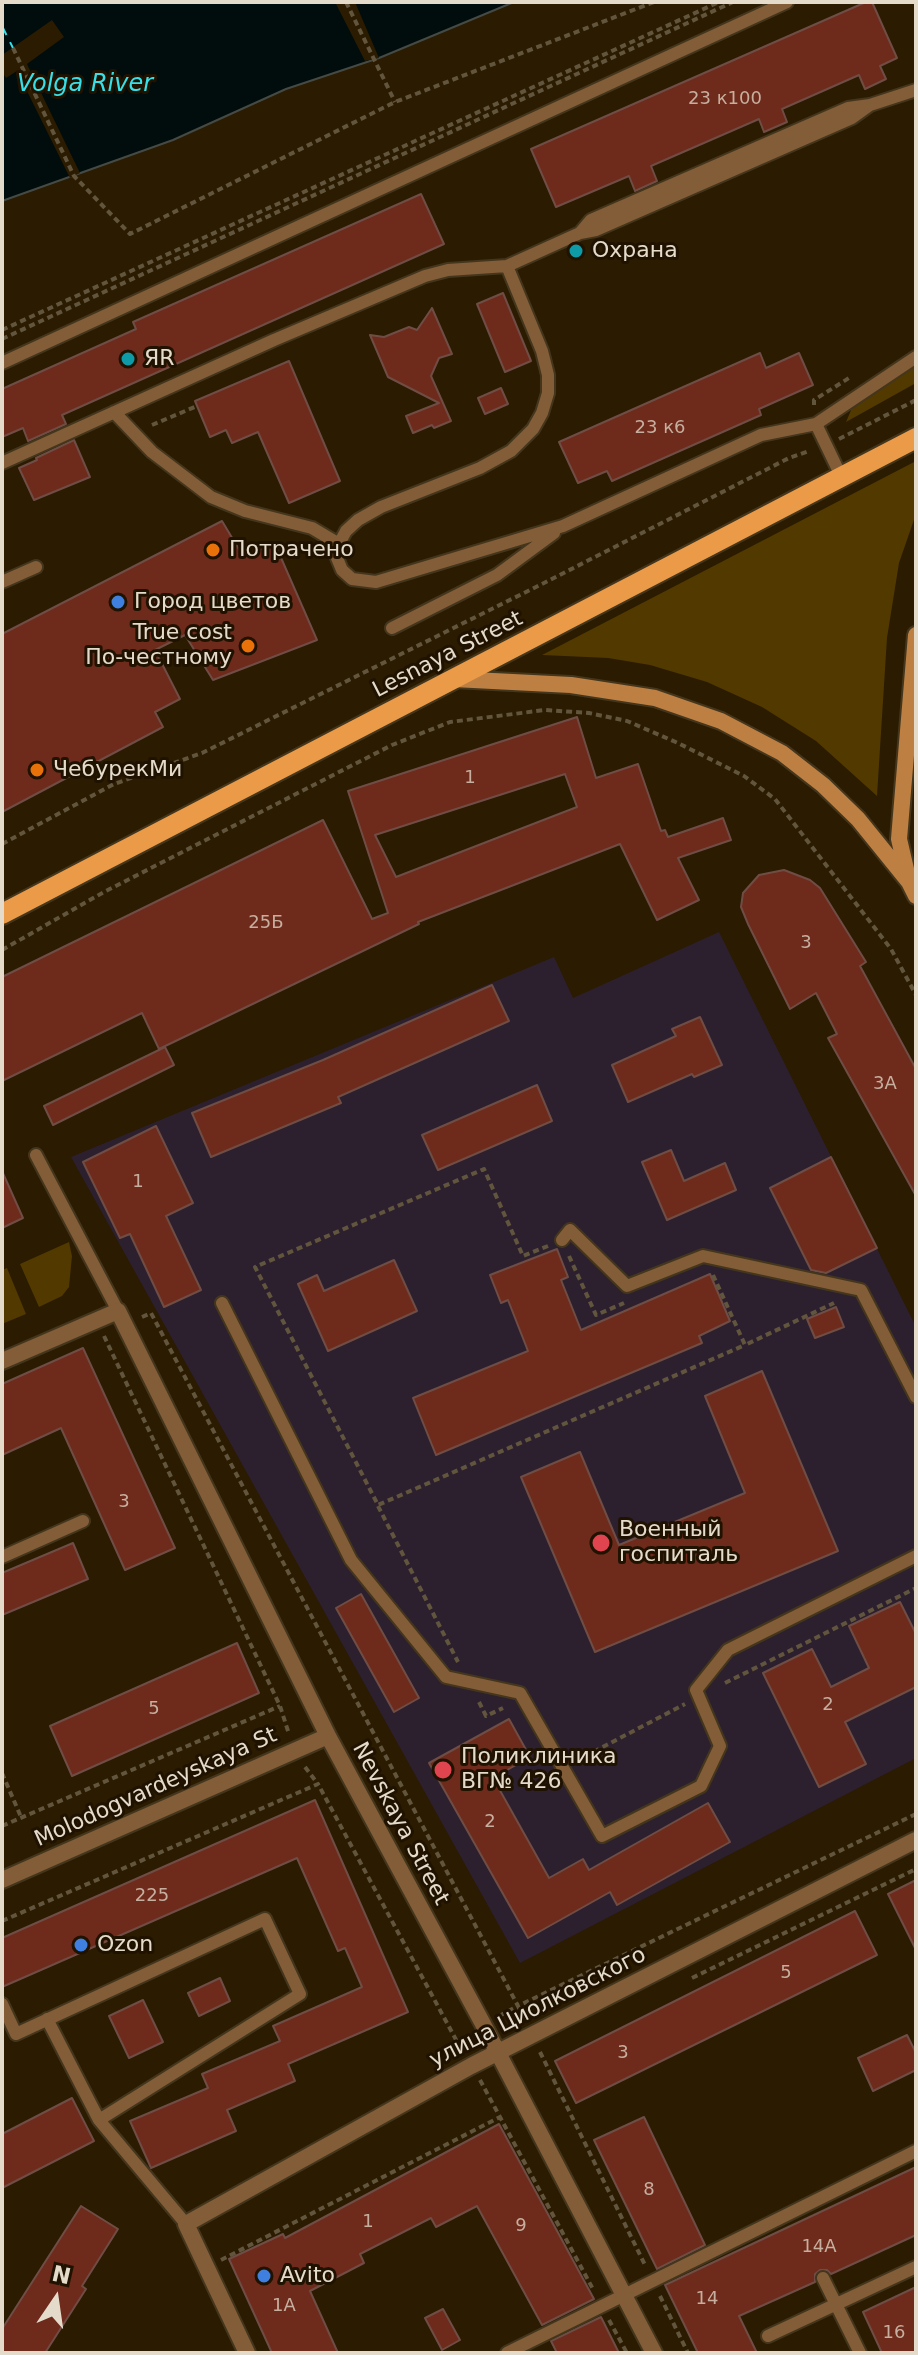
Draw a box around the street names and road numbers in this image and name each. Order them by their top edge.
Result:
street label: Lesnaya Street [369,606,527,704]
street label: Molodogvardeyskaya St [31,1723,281,1853]
street label: Nevskaya Street [346,1738,454,1910]
street label: улица Циолковского [425,1942,651,2074]

